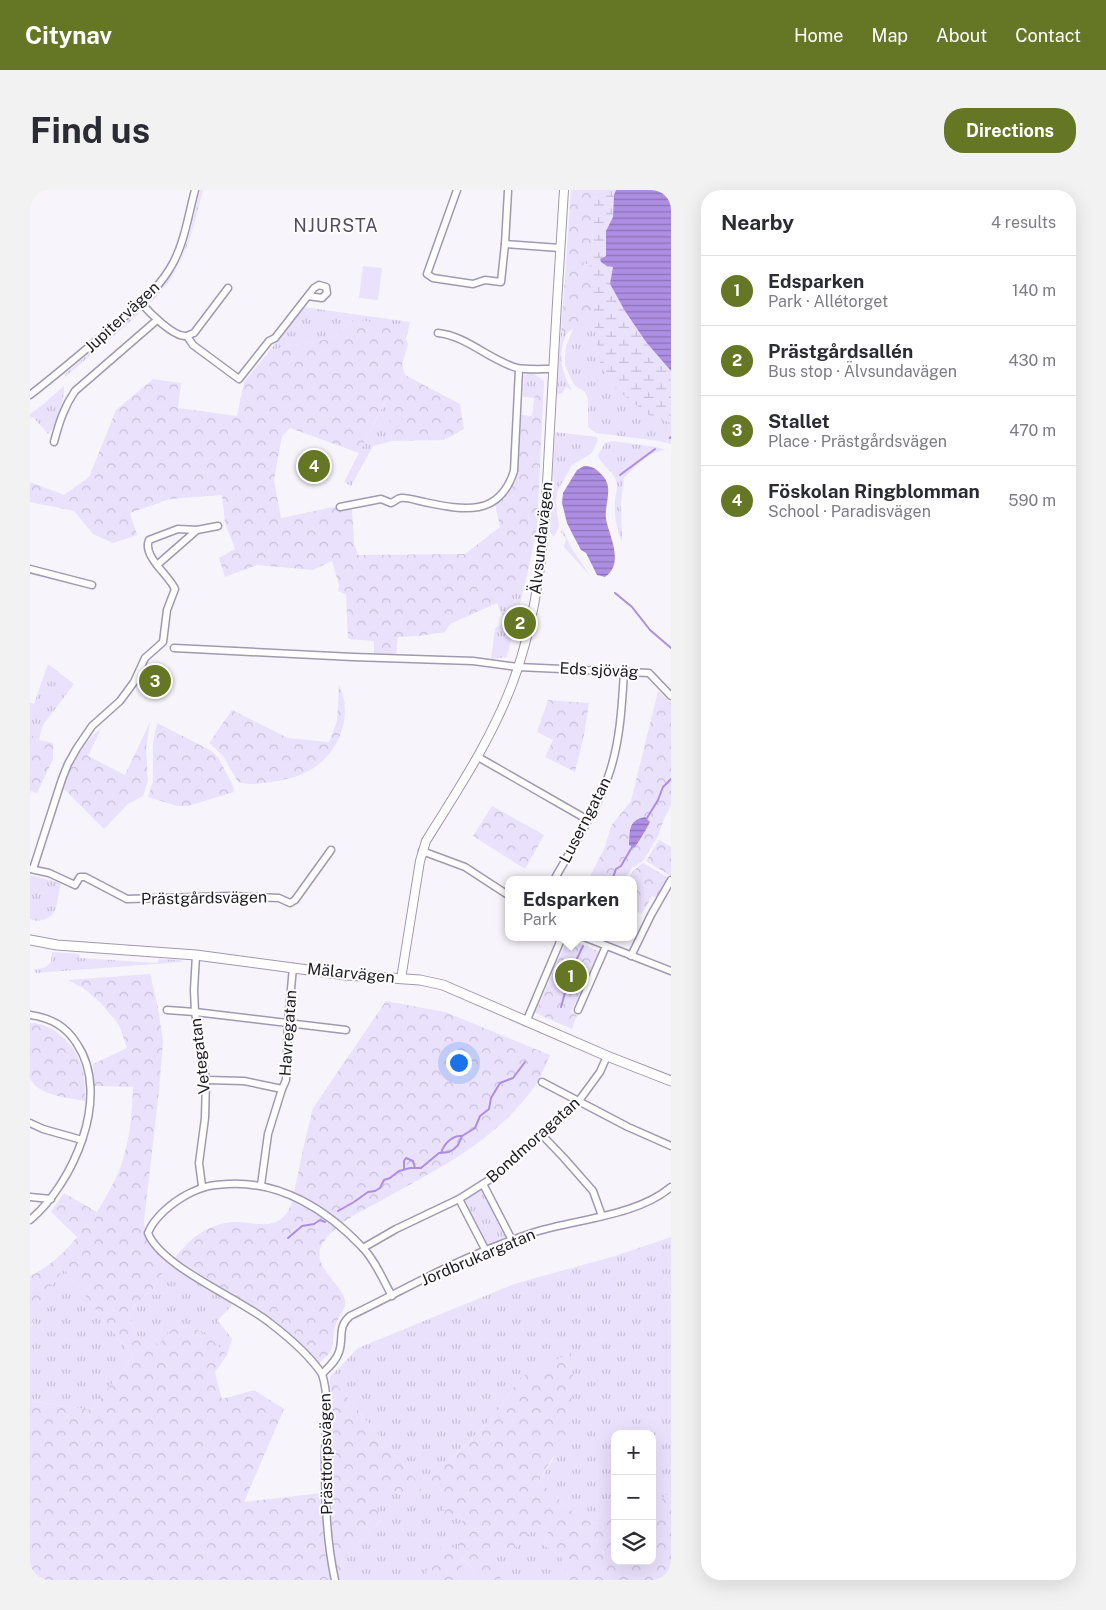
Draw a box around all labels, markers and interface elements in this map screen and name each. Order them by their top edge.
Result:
text: Citynav [25,21,112,49]
text: Home [794,25,844,46]
text: Map [872,25,908,46]
text: About [936,25,987,46]
text: Contact [1015,25,1081,46]
button: Directions [944,108,1076,153]
text: Find us [30,110,150,151]
text: Nearby [721,210,794,235]
text: 4 results [991,213,1056,232]
district label: NJURSTA [293,215,379,236]
text: Edsparken [768,270,864,292]
street label: Jupitervägen [81,278,163,356]
text: 1 [734,281,740,300]
text: 140 m [1012,281,1056,300]
text: Park · Allétorget [768,292,888,311]
text: Prästgårdsallén [768,340,913,362]
text: 2 [732,351,742,370]
text: 430 m [1008,351,1056,370]
text: Bus stop · Älvsundavägen [768,362,957,381]
text: Stallet [768,410,830,432]
text: 3 [732,421,742,440]
text: 470 m [1009,421,1056,440]
text: Place · Prästgårdsvägen [768,432,947,451]
pin: 4 [298,447,330,485]
text: Föskolan Ringblomman [768,480,980,502]
street label: Älvsundavägen [525,481,556,595]
text: 4 [732,491,742,510]
text: 590 m [1008,491,1056,510]
text: School · Paradisvägen [768,502,931,521]
pin: 2 [504,604,536,642]
street label: Eds sjöväg [559,658,639,682]
pin: 3 [139,662,171,700]
street label: Luserngatan [555,774,615,866]
popup [505,876,637,941]
street label: Prästgårdsvägen [141,887,267,909]
text: Edsparken [523,888,619,910]
text: Park [523,910,557,929]
pin: 1 [555,957,587,995]
street label: Mälarvägen [306,959,396,987]
street label: Havregatan [276,989,300,1077]
street label: Vetegatan [186,1017,214,1095]
your location [446,1050,472,1076]
street label: Bondmoragatan [482,1093,584,1187]
street label: Jordbrukargatan [418,1224,538,1290]
street label: Prästtorpsvägen [315,1393,337,1515]
map controls [611,1430,656,1565]
button: + [611,1430,656,1475]
button: − [611,1475,656,1520]
button: layers [611,1520,656,1565]

